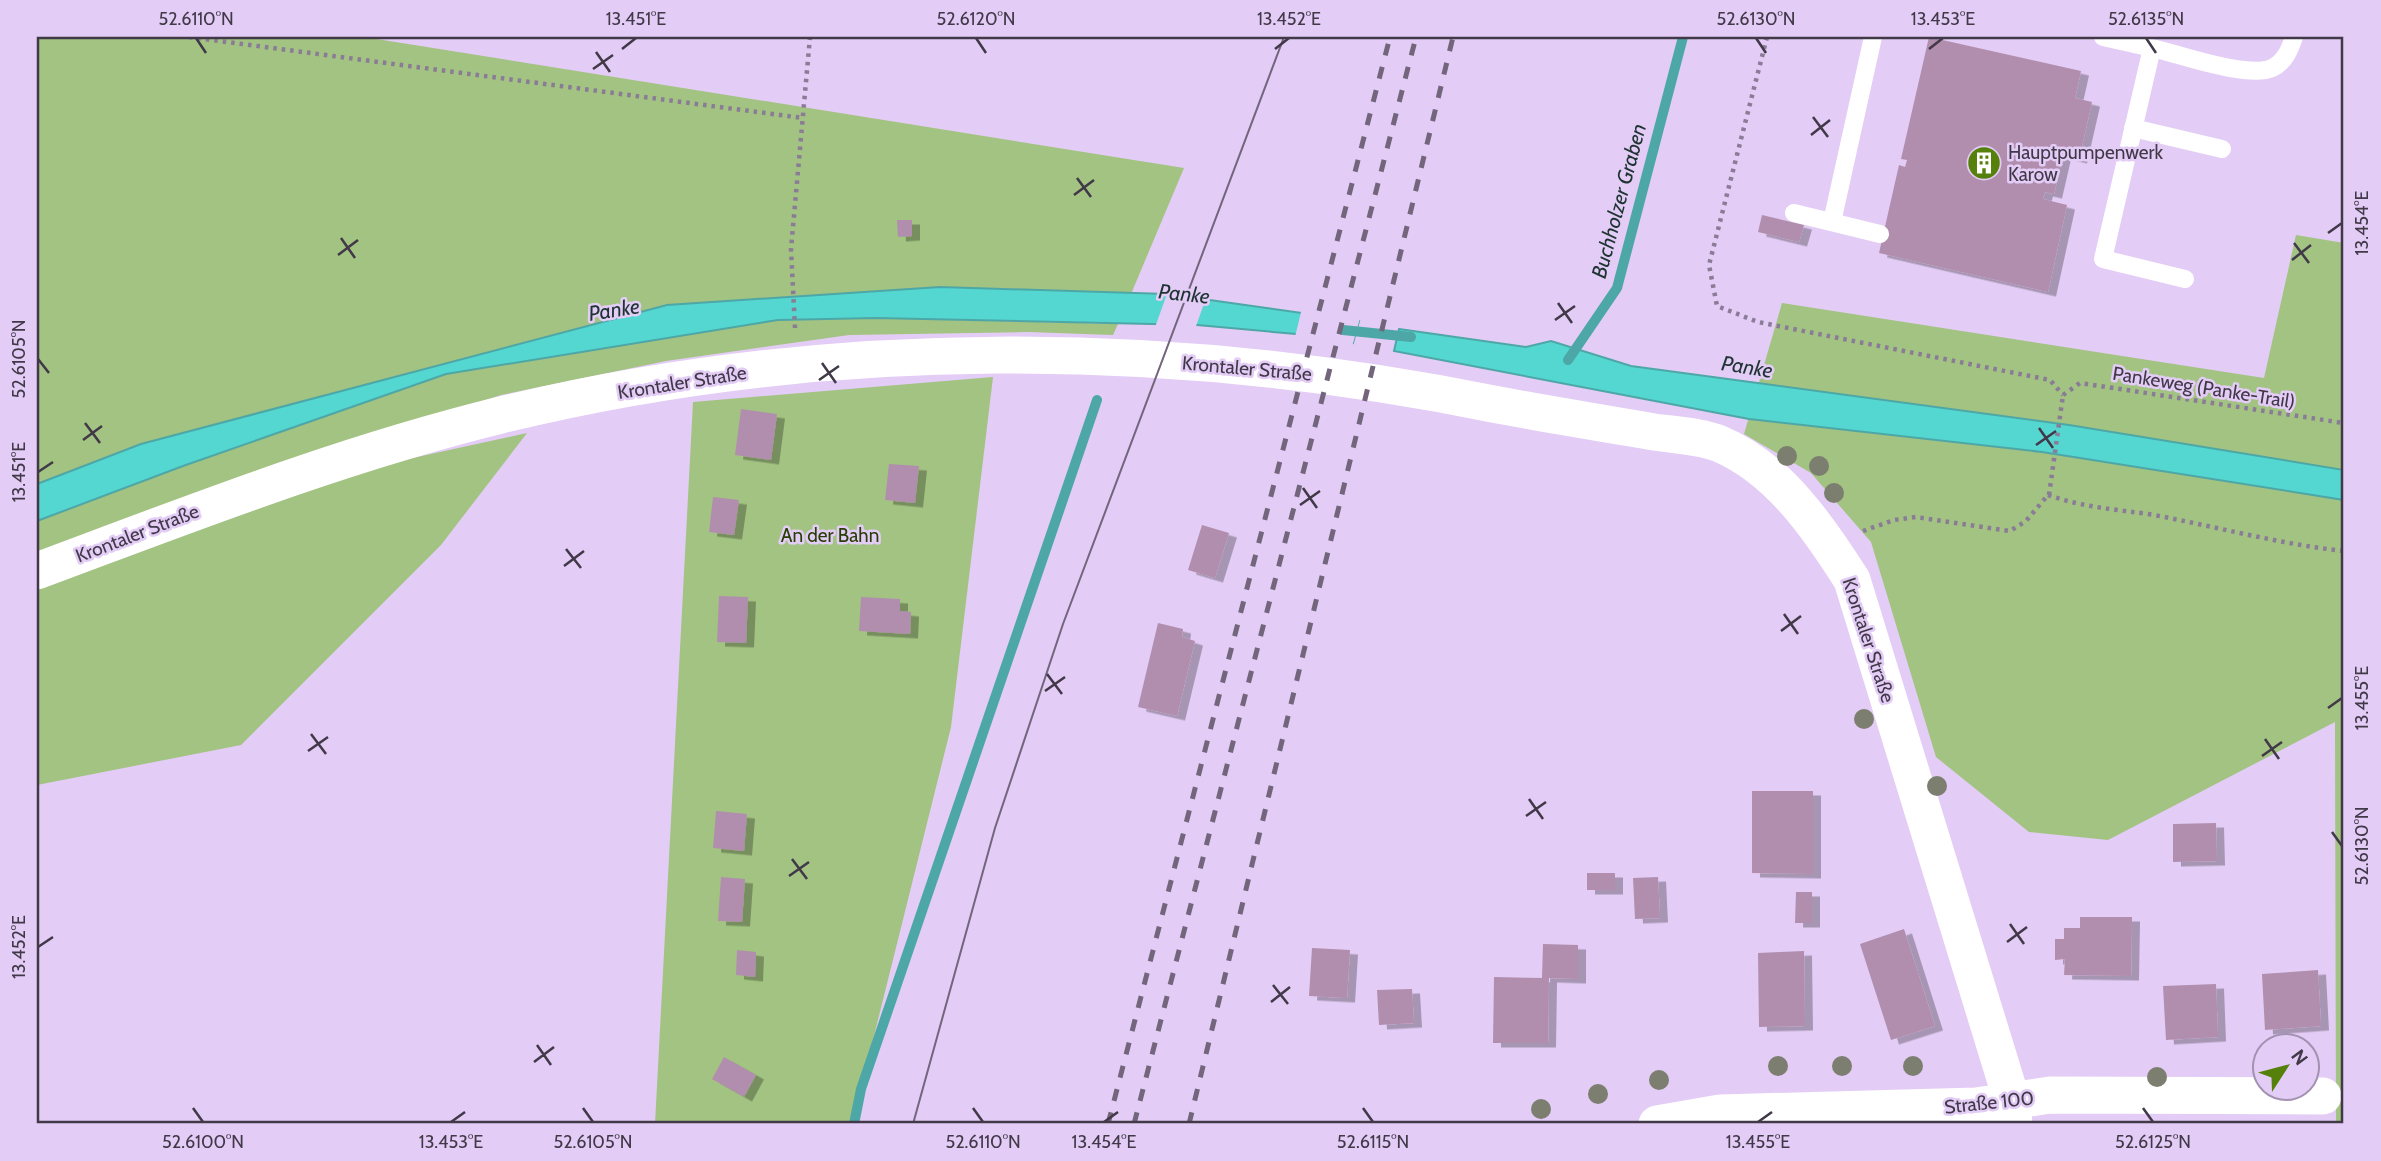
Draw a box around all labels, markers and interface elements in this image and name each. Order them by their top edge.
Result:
text: 52.6110°N [158,8,234,30]
text: 13.451°E [606,8,666,30]
text: 52.6120°N [937,8,1015,30]
text: 13.452°E [1257,8,1321,30]
text: 52.6130°N [1716,8,1796,30]
text: 13.453°E [1911,8,1975,30]
text: 52.6135°N [2108,8,2184,30]
water label: Buchholzer Graben [1586,121,1651,281]
place label: Hauptpumpenwerk Karow [2008,141,2164,186]
building icon: Hauptpumpenwerk Karow [1965,144,2003,182]
text: 13.454°E [2351,191,2373,255]
water label: Panke [1157,278,1211,309]
water label: Panke [587,293,642,326]
text: 52.6105°N [8,319,30,399]
water label: Panke [1720,350,1775,383]
street label: Krontaler Straße [1181,351,1313,386]
street label: Krontaler Straße [616,361,748,404]
street label: Pankeweg (Panke-Trail) [2111,362,2297,413]
text: 13.451°E [8,442,30,502]
street label: Krontaler Straße [72,499,202,568]
park label: An der Bahn [781,524,879,547]
street label: Krontaler Straße [1837,575,1900,706]
text: 13.455°E [2351,666,2373,730]
text: 52.6130°N [2351,806,2373,886]
text: 13.452°E [8,915,30,979]
north arrow [2252,1032,2322,1102]
text: N [2286,1045,2313,1069]
street label: Straße 100 [1943,1086,2035,1119]
text: 52.6100°N [162,1131,244,1153]
text: 13.453°E [419,1131,483,1153]
text: 52.6105°N [553,1131,633,1153]
text: 52.6110°N [945,1131,1021,1153]
text: 13.454°E [1072,1131,1136,1153]
text: 52.6115°N [1337,1131,1409,1153]
text: 13.455°E [1726,1131,1790,1153]
text: 52.6125°N [2115,1131,2191,1153]

